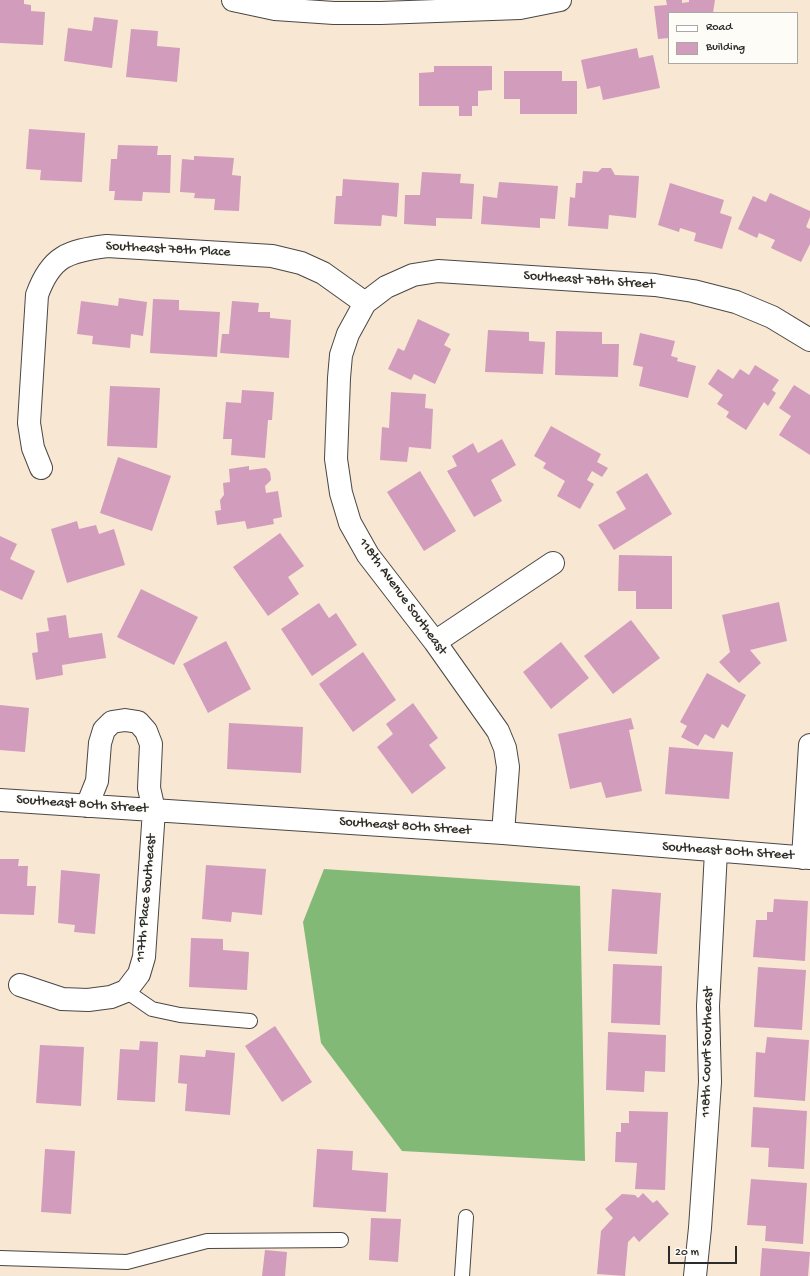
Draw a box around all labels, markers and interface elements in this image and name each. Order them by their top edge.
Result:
legend [668,12,798,64]
text: Road [706,21,732,35]
text: Building [706,41,745,55]
street label: Southeast 78th Place [105,238,231,262]
street label: Southeast 78th Street [523,268,655,294]
street label: 118th Avenue Southeast [354,535,450,659]
street label: Southeast 80th Street [15,792,149,818]
street label: Southeast 80th Street [338,814,472,840]
street label: 117th Place Southeast [133,833,161,963]
street label: Southeast 80th Street [661,839,795,865]
street label: 118th Court Southeast [698,987,718,1117]
scale bar [670,1238,739,1264]
text: 20 m [675,1246,699,1260]

